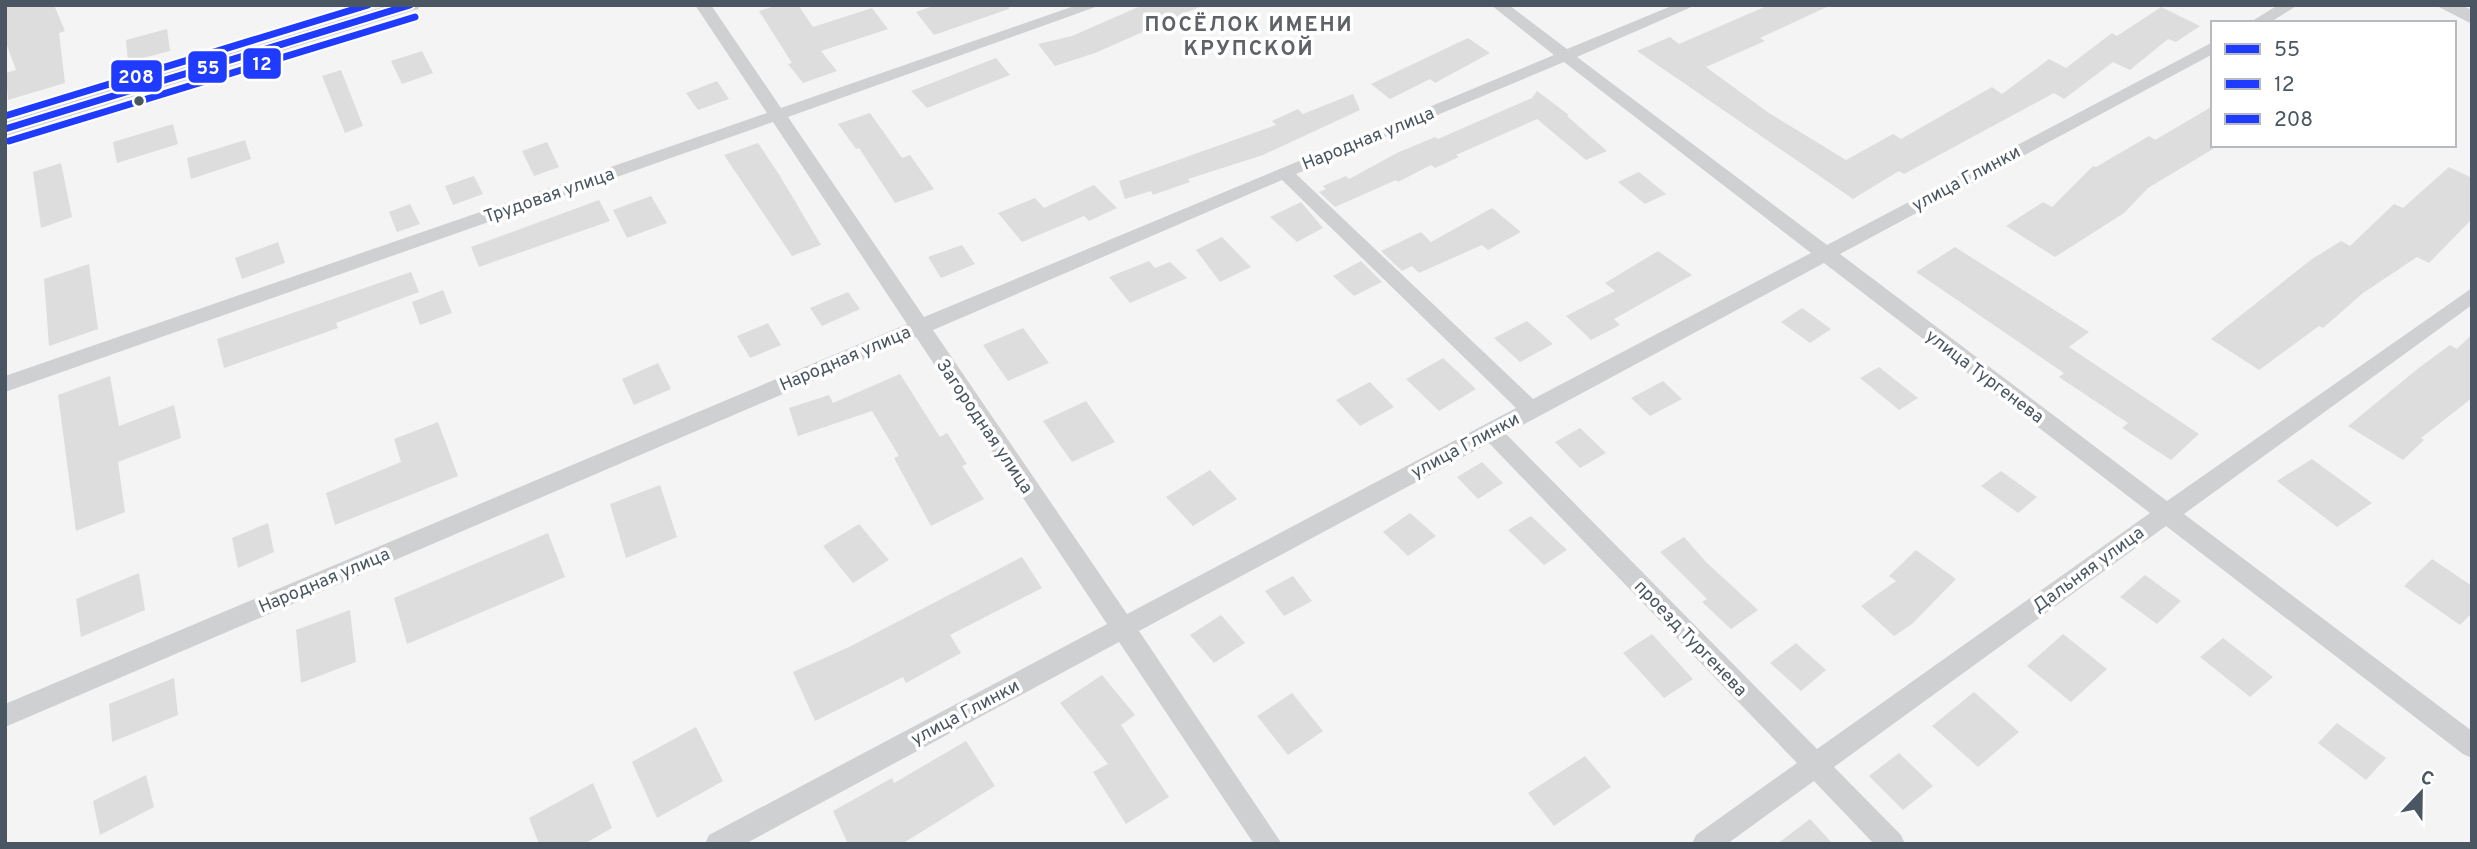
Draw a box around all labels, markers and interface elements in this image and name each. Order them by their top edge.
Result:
district label: ПОСЁЛОК ИМЕНИ КРУПСКОЙ [1144,12,1354,63]
legend [2211,21,2456,147]
text: 55 [2274,37,2300,64]
line badge: 12 [242,47,282,80]
line badge: 55 [187,50,228,84]
text: 12 [252,53,272,77]
text: 55 [196,57,220,81]
line badge: 208 [110,59,163,93]
text: 208 [118,66,154,90]
text: 12 [2274,72,2295,99]
unlabelled marker [132,94,146,108]
street label: Народная улица [1299,102,1438,176]
text: 208 [2274,107,2313,134]
street label: улица Глинки [1908,141,2025,218]
street label: Трудовая улица [481,163,618,229]
street label: Народная улица [776,321,915,397]
street label: улица Тургенева [1920,325,2048,429]
street label: Загородная улица [930,355,1037,499]
street label: улица Глинки [1407,408,1524,485]
street label: Дальняя улица [2029,522,2149,618]
street label: Народная улица [255,543,394,619]
street label: проезд Тургенева [1628,576,1751,702]
street label: улица Глинки [907,675,1024,752]
north arrow [2386,758,2456,828]
text: С [2416,766,2437,792]

